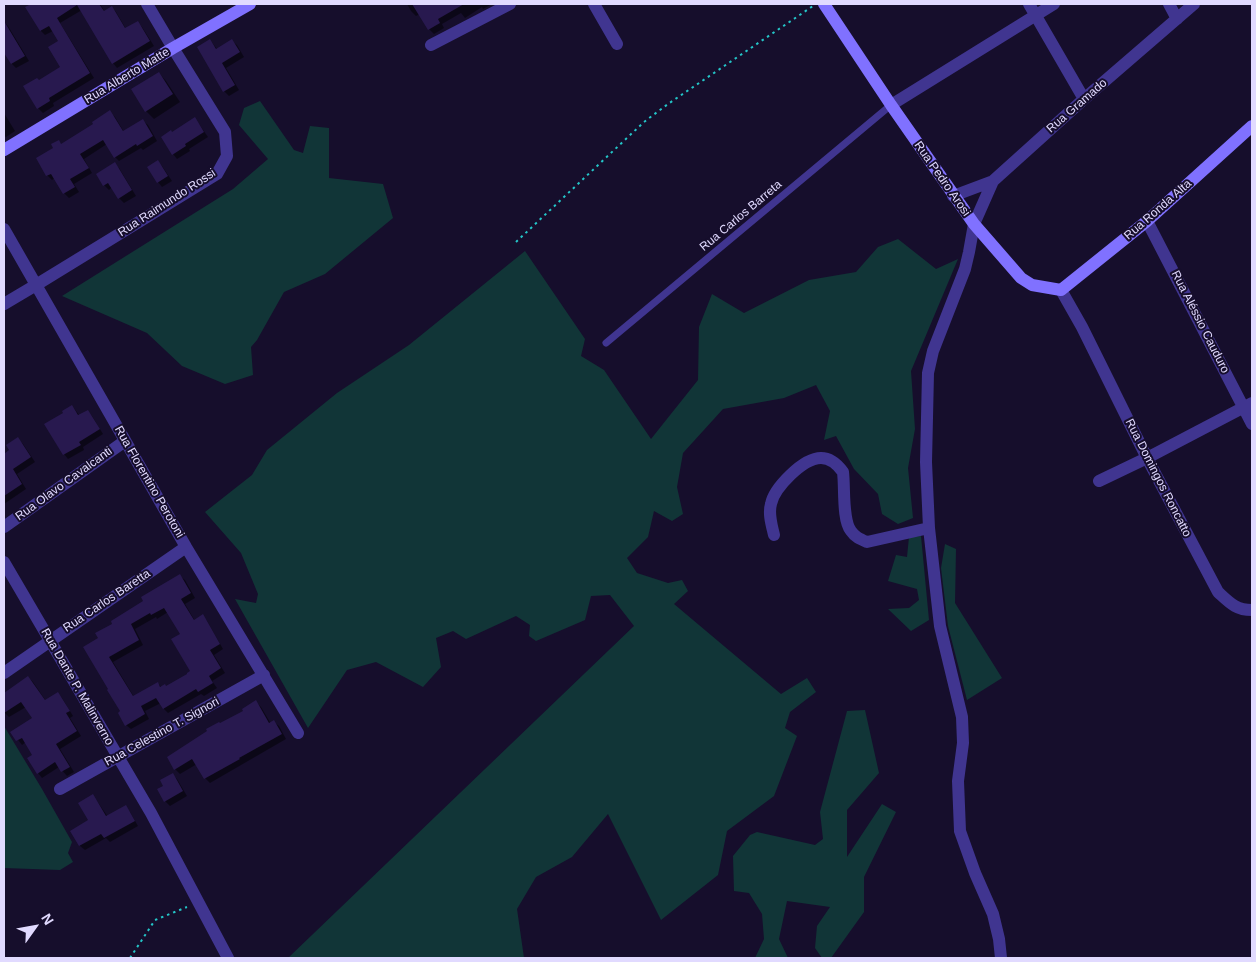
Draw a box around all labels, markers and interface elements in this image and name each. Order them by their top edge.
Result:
street label: Rua Alberto Matte [82,45,172,107]
street label: Rua Gramado [1044,76,1110,136]
street label: Rua Pedro Arosi [911,139,973,219]
street label: Rua Raimundo Rossi [116,166,218,240]
street label: Rua Carlos Barreta [697,177,785,255]
street label: Rua Ronda Alta [1121,177,1195,243]
street label: Rua Aléssio Cauduro [1168,268,1232,376]
street label: Rua Domingos Roncatto [1122,416,1194,540]
street label: Rua Florentino Perotoni [111,424,187,540]
street label: Rua Olavo Cavalcanti [13,444,115,524]
street label: Rua Carlos Baretta [61,566,153,636]
street label: Rua Dante P. Malinverno [38,626,116,748]
street label: Rua Celestino T. Signori [102,694,222,770]
north arrow [10,902,60,952]
text: N [38,911,57,928]

